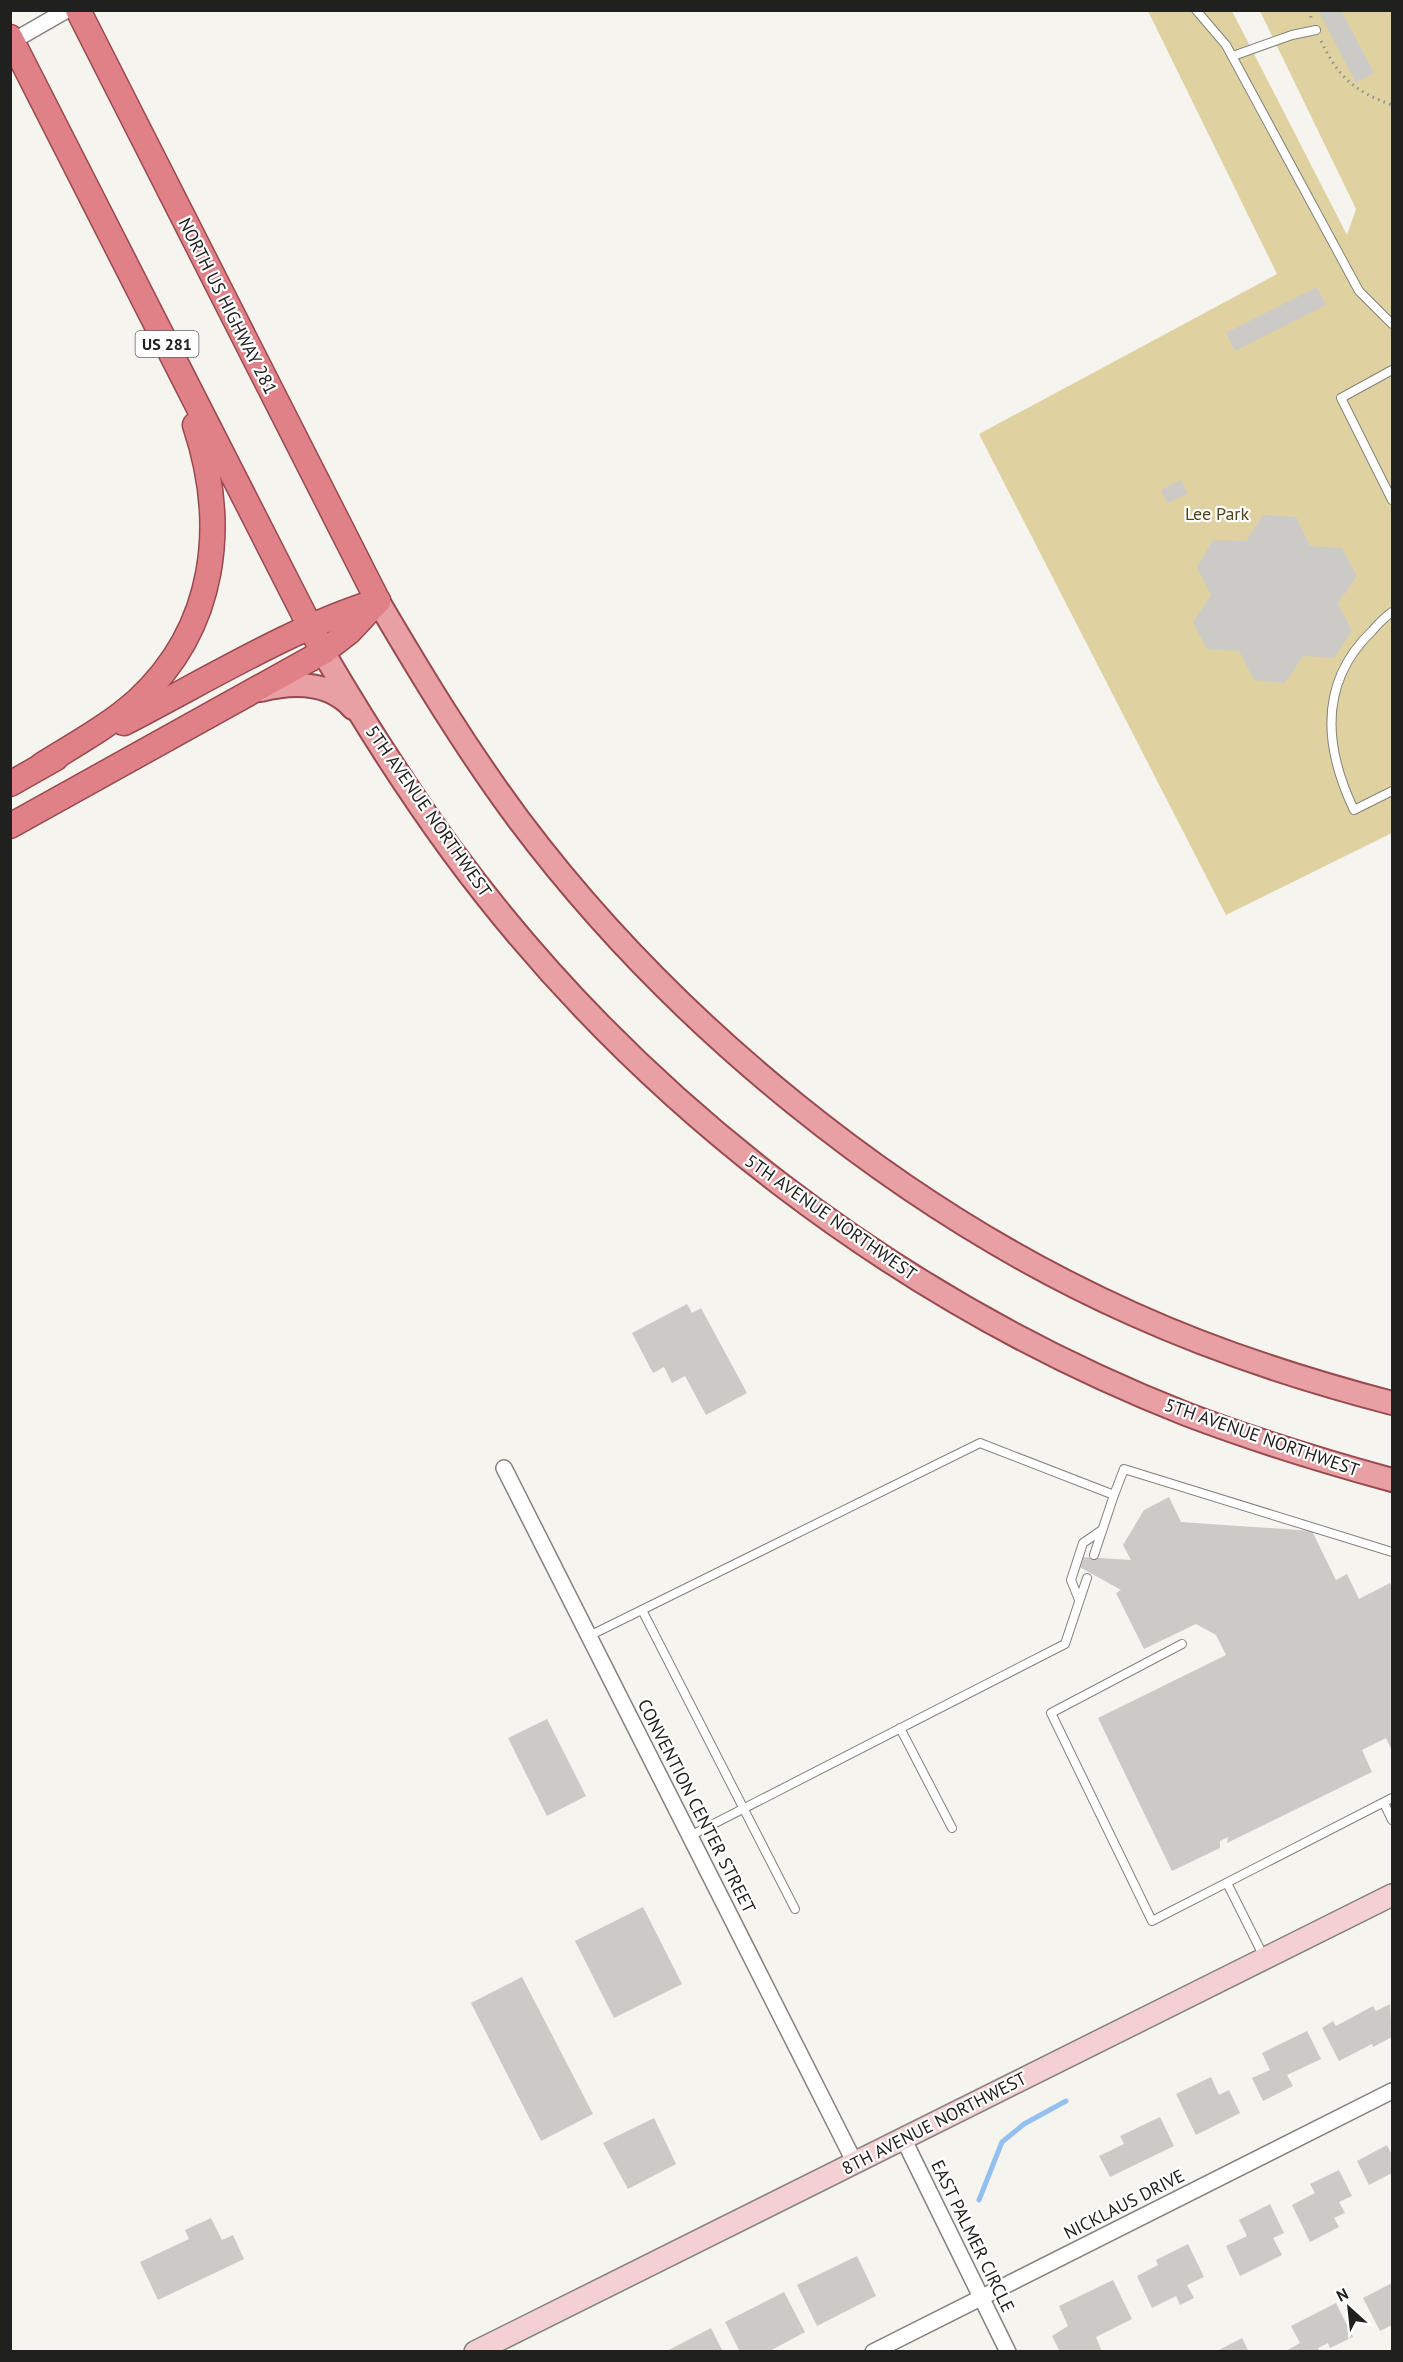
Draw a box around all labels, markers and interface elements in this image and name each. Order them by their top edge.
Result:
street label: NORTH US HIGHWAY 281 [173,214,283,398]
road number: US 281 [136,331,198,357]
park label: Lee Park [1185,502,1249,525]
street label: 5TH AVENUE NORTHWEST [361,721,497,901]
street label: 5TH AVENUE NORTHWEST [741,1149,921,1285]
street label: 5TH AVENUE NORTHWEST [1162,1393,1362,1481]
street label: CONVENTION CENTER STREET [633,1695,761,1917]
street label: 8TH AVENUE NORTHWEST [838,2066,1030,2180]
street label: EAST PALMER CIRCLE [926,2156,1020,2316]
street label: NICKLAUS DRIVE [1060,2164,1188,2244]
north arrow [1319,2278,1379,2338]
text: N [1333,2283,1351,2306]

